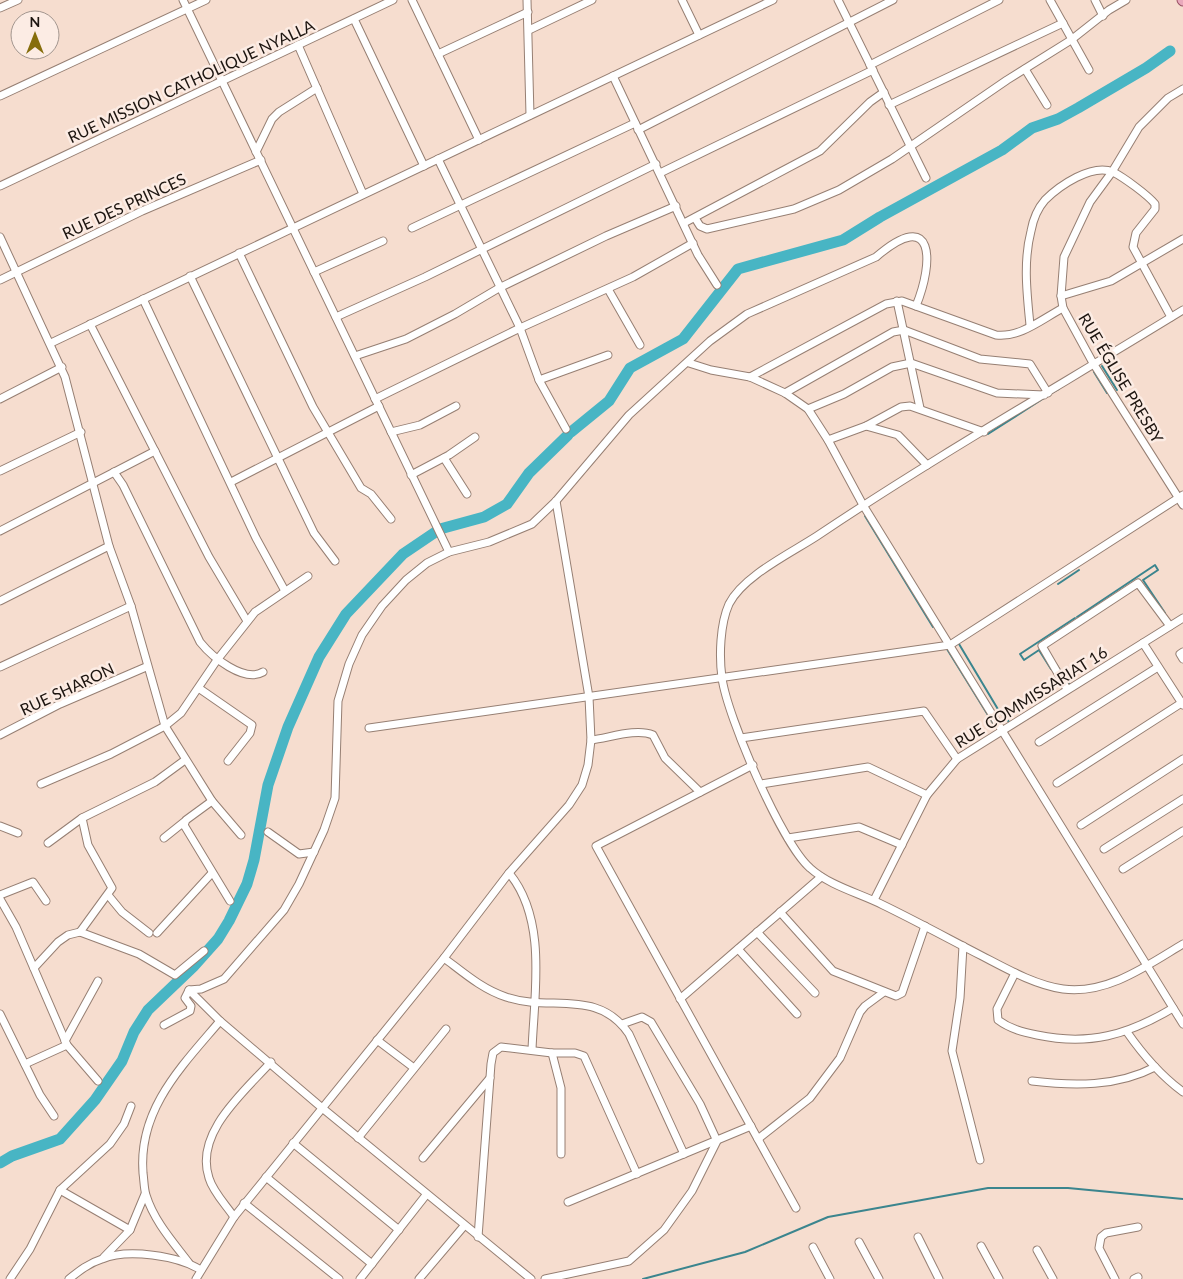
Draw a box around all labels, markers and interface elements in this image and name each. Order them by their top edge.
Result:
north arrow [10,10,60,60]
text: N [30,13,40,30]
street label: RUE MISSION CATHOLIQUE NYALLA [64,15,317,146]
street label: RUE DES PRINCES [59,169,189,243]
street label: RUE ÉGLISE PRESBY [1075,309,1168,446]
street label: RUE COMMISSARIAT 16 [951,642,1111,751]
street label: RUE SHARON [17,658,117,719]

